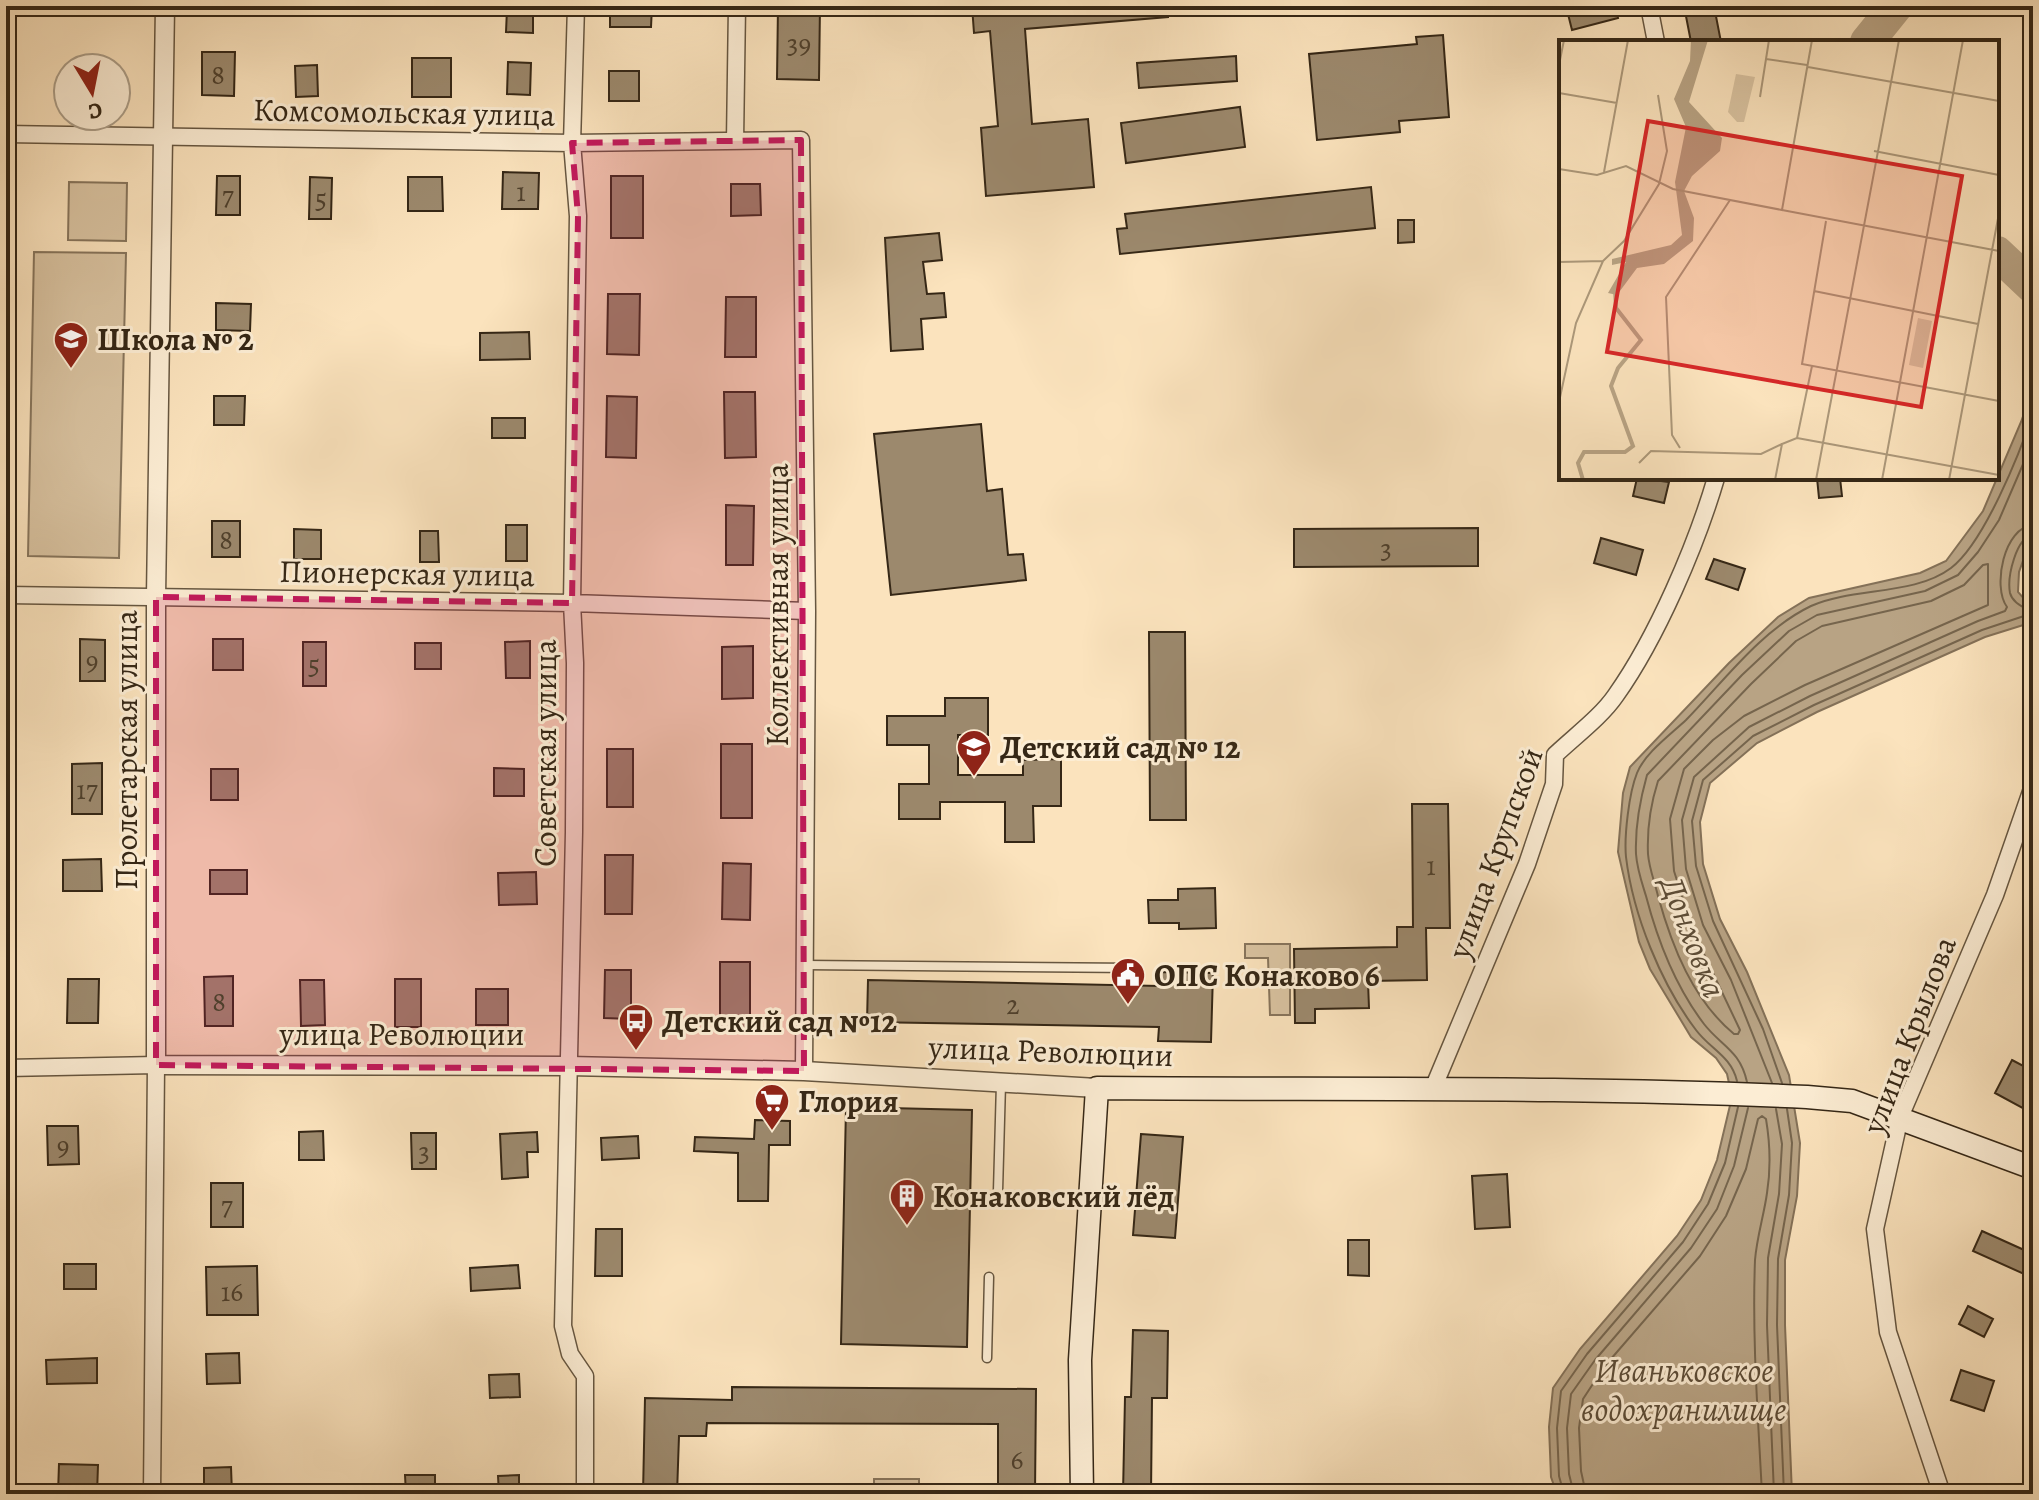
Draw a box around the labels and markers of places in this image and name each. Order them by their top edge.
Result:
place label: Школа № 2 [97,317,254,361]
school or university icon: Школа № 2 [52,320,90,370]
place label: Детский сад № 12 [1000,725,1240,769]
school or university icon: Детский сад № 12 [955,728,993,778]
place label: ОПС Конаково 6 [1154,953,1380,997]
public building icon: ОПС Конаково 6 [1109,956,1147,1006]
place label: Детский сад №12 [662,999,897,1043]
bus stop icon: Детский сад №12 [617,1002,655,1052]
place label: Глория [798,1079,899,1123]
supermarket icon: Глория [753,1082,791,1132]
place label: Конаковский лёд [933,1174,1174,1218]
building icon: Конаковский лёд [888,1177,926,1227]

